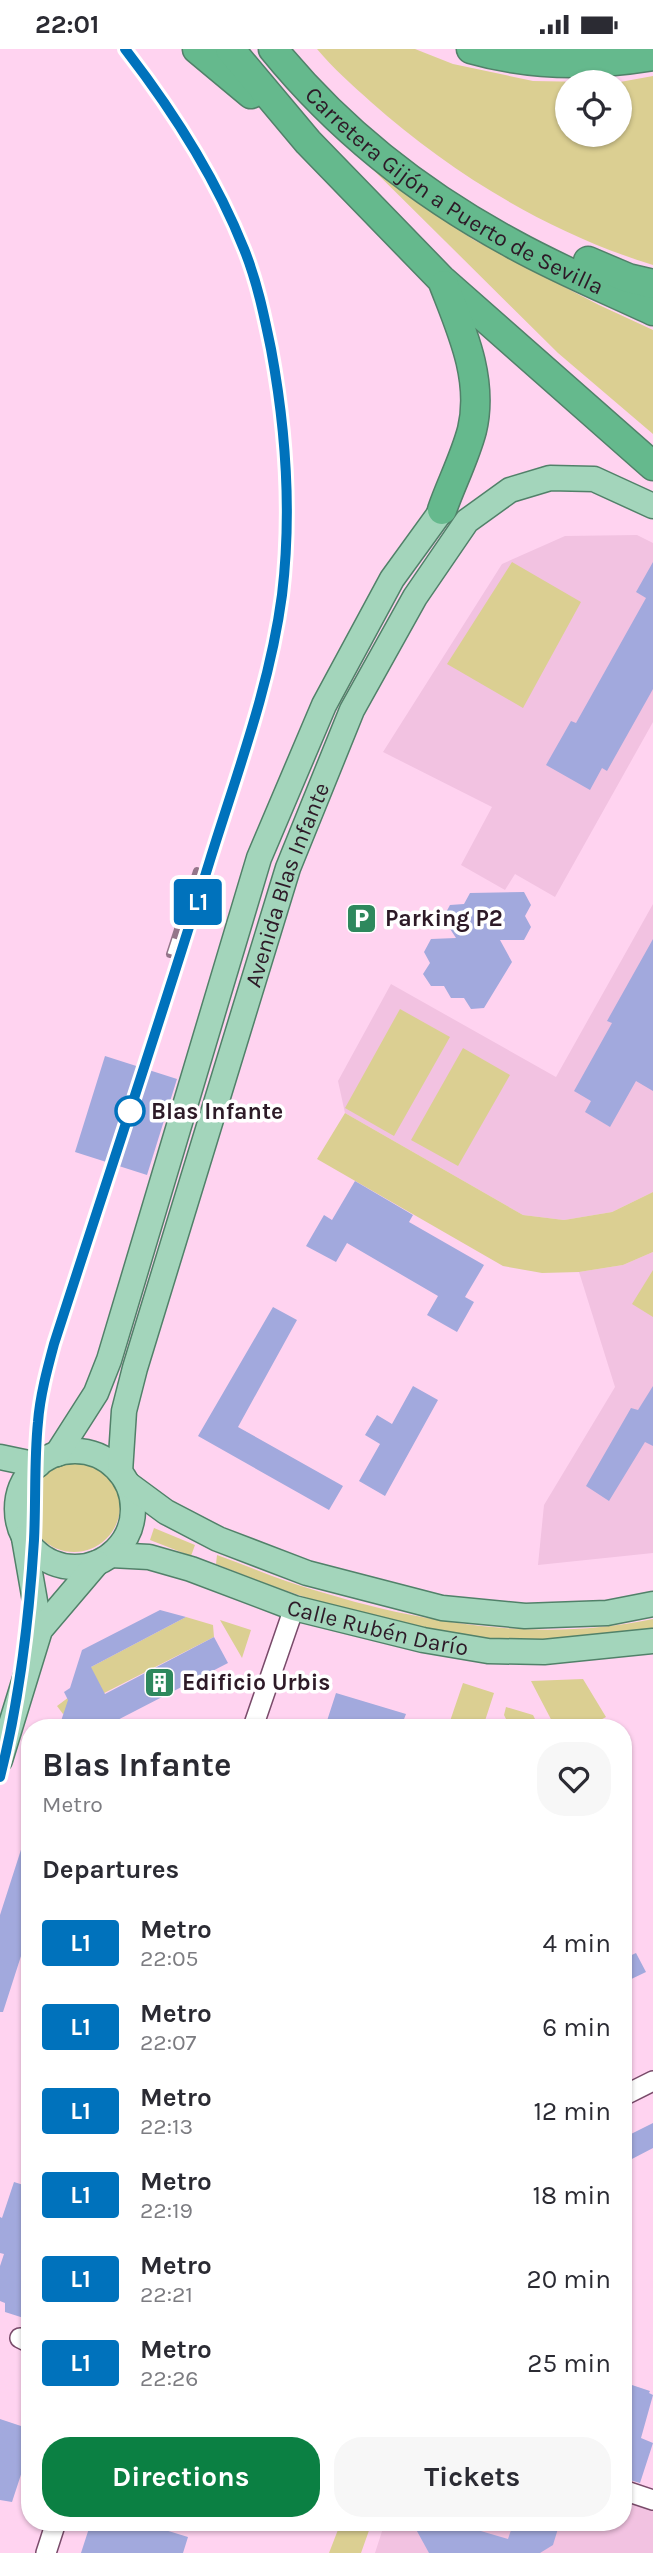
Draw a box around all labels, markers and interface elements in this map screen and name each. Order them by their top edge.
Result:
text: 22:01 [35,9,99,40]
map controls [555,70,632,147]
button: locate [555,70,632,147]
street label: Carretera Gijón a Puerto de Sevilla [300,81,608,300]
street label: Avenida Blas Infante [239,779,335,990]
line badge: L1 [166,879,230,925]
text: L1 [188,888,208,916]
parking icon: Parking P2 [345,901,379,935]
place label: Parking P2 [385,905,503,932]
marker: Blas Infante [115,1096,145,1126]
place label: Blas Infante [151,1098,283,1125]
street label: Calle Rubén Darío [284,1593,471,1661]
building icon: Edificio Urbis [142,1665,176,1699]
place label: Edificio Urbis [182,1669,330,1696]
button: heart [537,1742,611,1816]
text: Blas Infante [42,1746,232,1784]
text: Metro [42,1791,103,1818]
text: Departures [42,1854,179,1885]
text: Metro [140,1914,212,1945]
text: 4 min [543,1928,611,1959]
text: L1 [70,1929,91,1957]
text: 22:05 [140,1945,199,1972]
text: Metro [140,1998,212,2029]
text: 6 min [542,2012,611,2043]
text: L1 [70,2013,91,2041]
text: 22:07 [140,2029,196,2056]
text: Metro [140,2082,212,2113]
text: 12 min [533,2096,611,2127]
text: L1 [70,2097,91,2125]
text: 22:13 [140,2113,193,2140]
text: Metro [140,2166,212,2197]
text: 18 min [532,2180,611,2211]
text: L1 [70,2181,91,2209]
text: 22:19 [140,2197,193,2224]
text: Metro [140,2250,212,2281]
text: 20 min [527,2264,611,2295]
text: L1 [70,2265,91,2293]
text: 22:21 [140,2281,193,2308]
text: Metro [140,2334,212,2365]
text: 25 min [527,2348,611,2379]
text: L1 [70,2349,91,2377]
text: 22:26 [140,2365,198,2392]
button: Directions [42,2437,320,2517]
button: Tickets [334,2437,611,2517]

